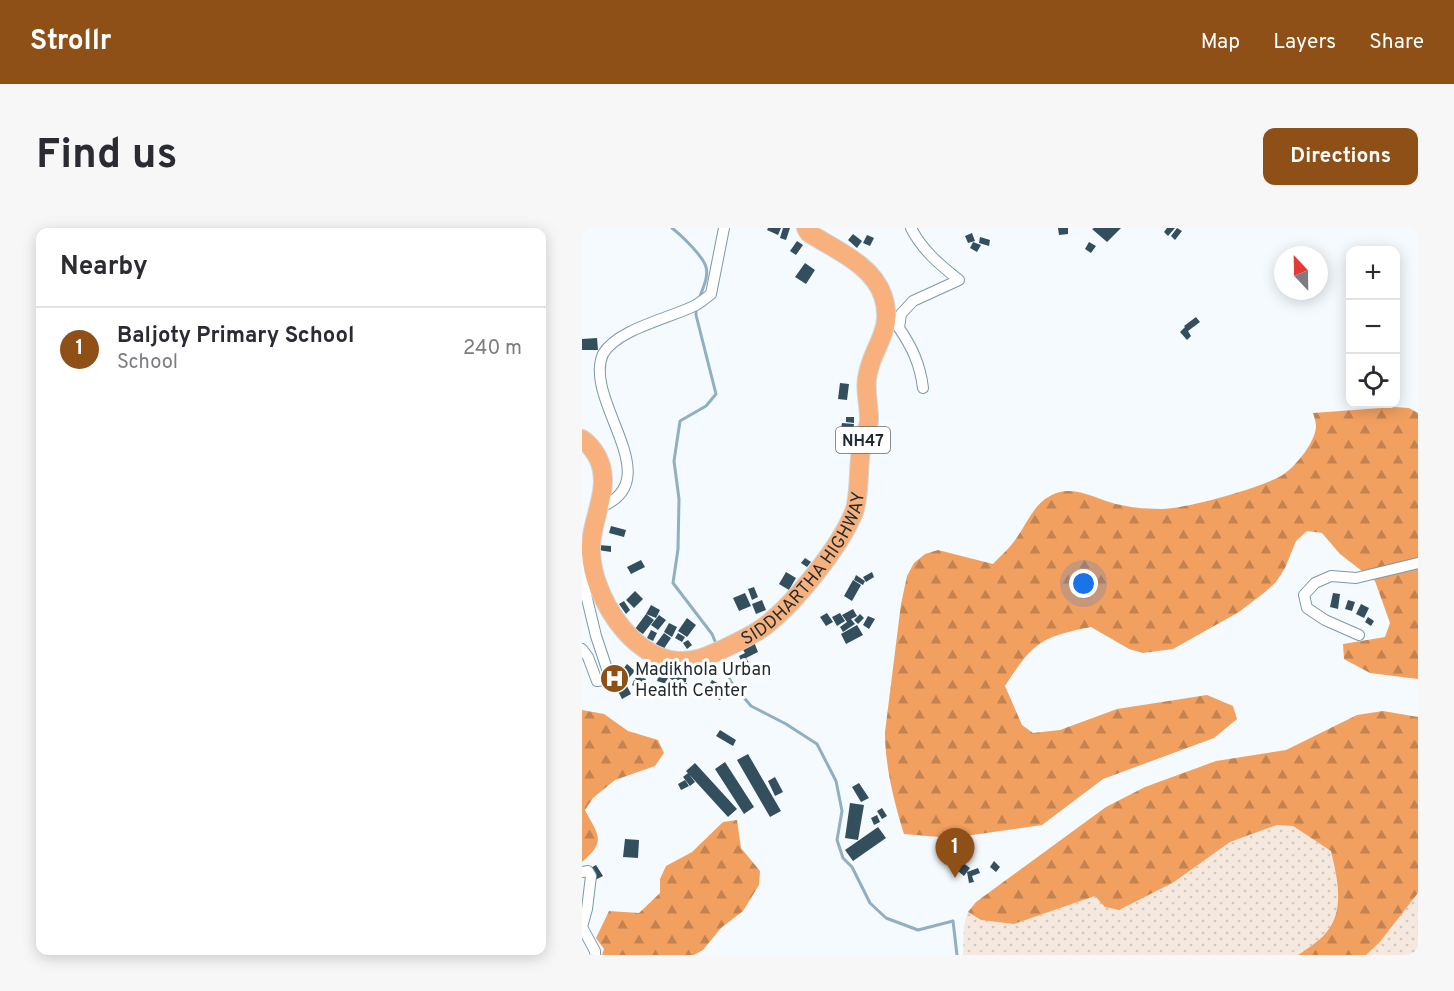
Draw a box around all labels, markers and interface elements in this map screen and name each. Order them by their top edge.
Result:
text: Strollr [30,24,112,60]
text: Map [1201,29,1240,56]
text: Layers [1273,29,1336,56]
text: Share [1369,29,1424,56]
button: Directions [1263,128,1418,185]
text: Find us [36,130,177,183]
north arrow [1274,246,1328,300]
map controls [1346,246,1400,408]
button: + [1346,246,1400,300]
text: Nearby [60,251,148,284]
button: − [1346,300,1400,354]
text: Baljoty Primary School [117,323,354,350]
text: 1 [76,336,84,362]
text: 240 m [463,336,522,362]
text: School [117,350,178,376]
button: locate [1346,354,1400,408]
road number: NH47 [836,427,890,453]
street label: SIDDHARTHA HIGHWAY [738,490,871,651]
your location [1069,569,1098,598]
place label: Madikhola Urban Health Center [635,659,771,703]
hospital icon: Madikhola Urban Health Center [598,663,630,695]
pin: 1 [936,828,974,878]

